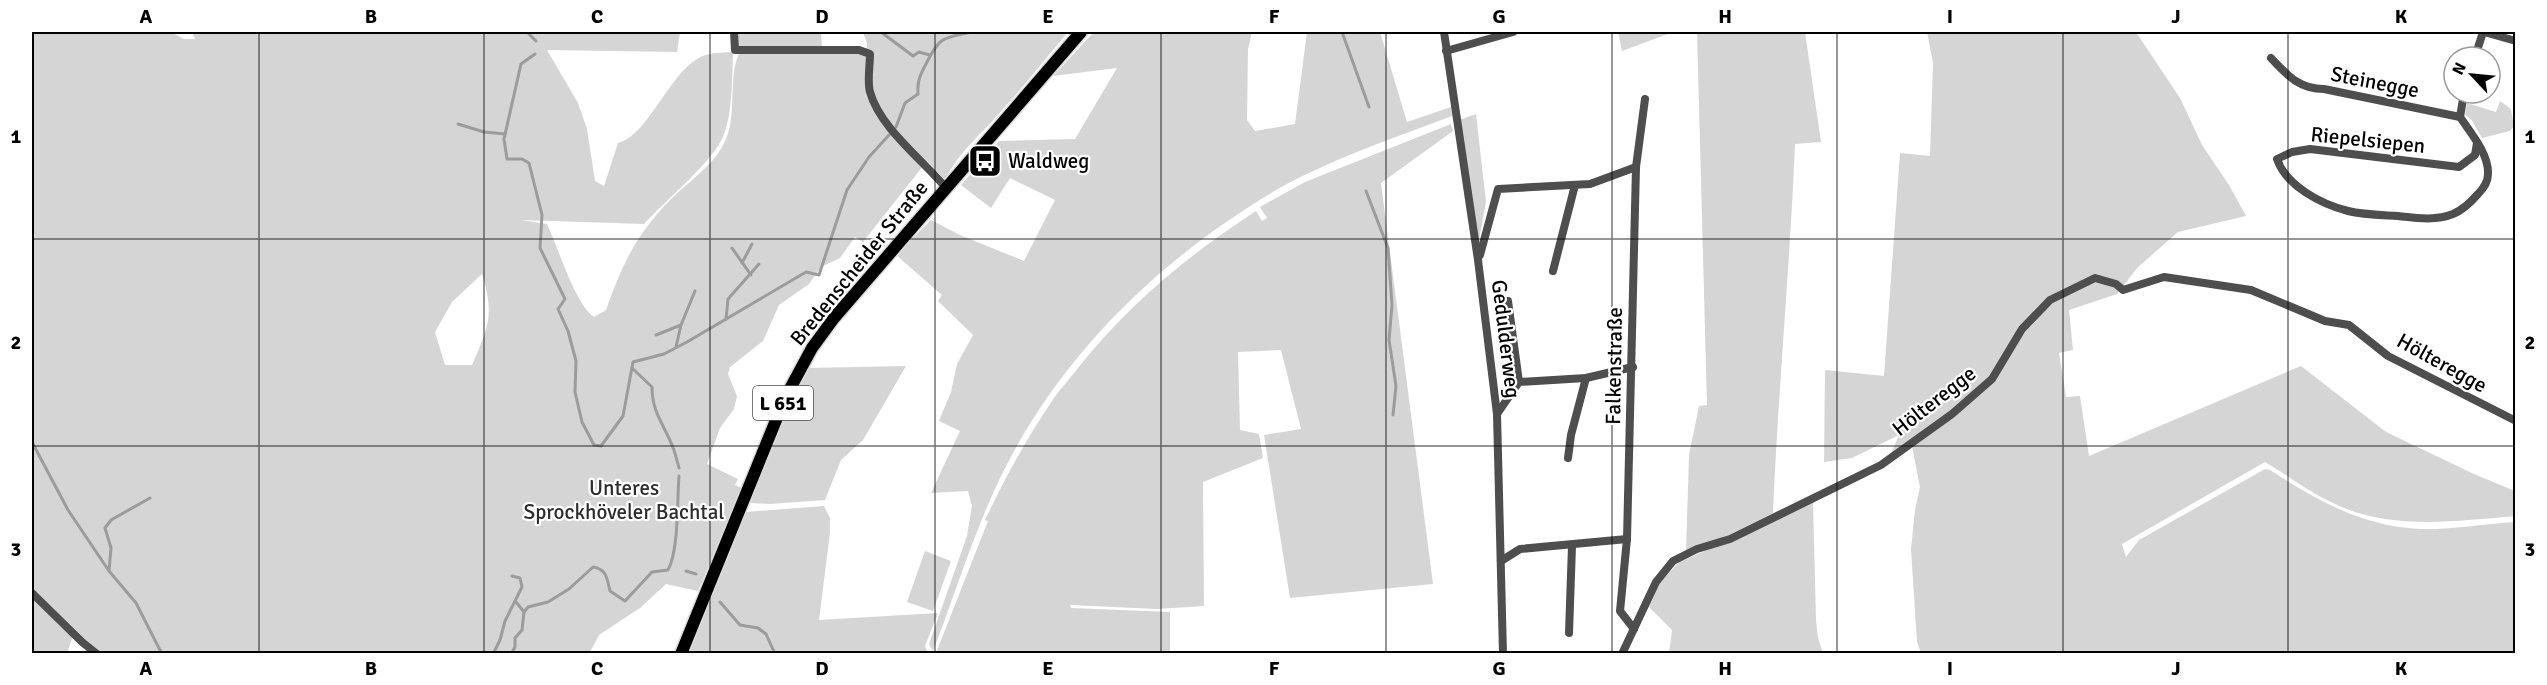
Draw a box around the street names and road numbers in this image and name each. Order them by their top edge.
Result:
street label: Steinegge [2328,61,2422,103]
street label: Riepelsiepen [2309,121,2427,159]
street label: Bredenscheider Straße [784,175,934,351]
street label: Gedulderweg [1486,278,1526,400]
street label: Falkenstraße [1600,307,1628,425]
street label: Hölteregge [2392,328,2492,398]
street label: Hölteregge [1887,360,1981,442]
road number: L 651 [753,386,813,420]

